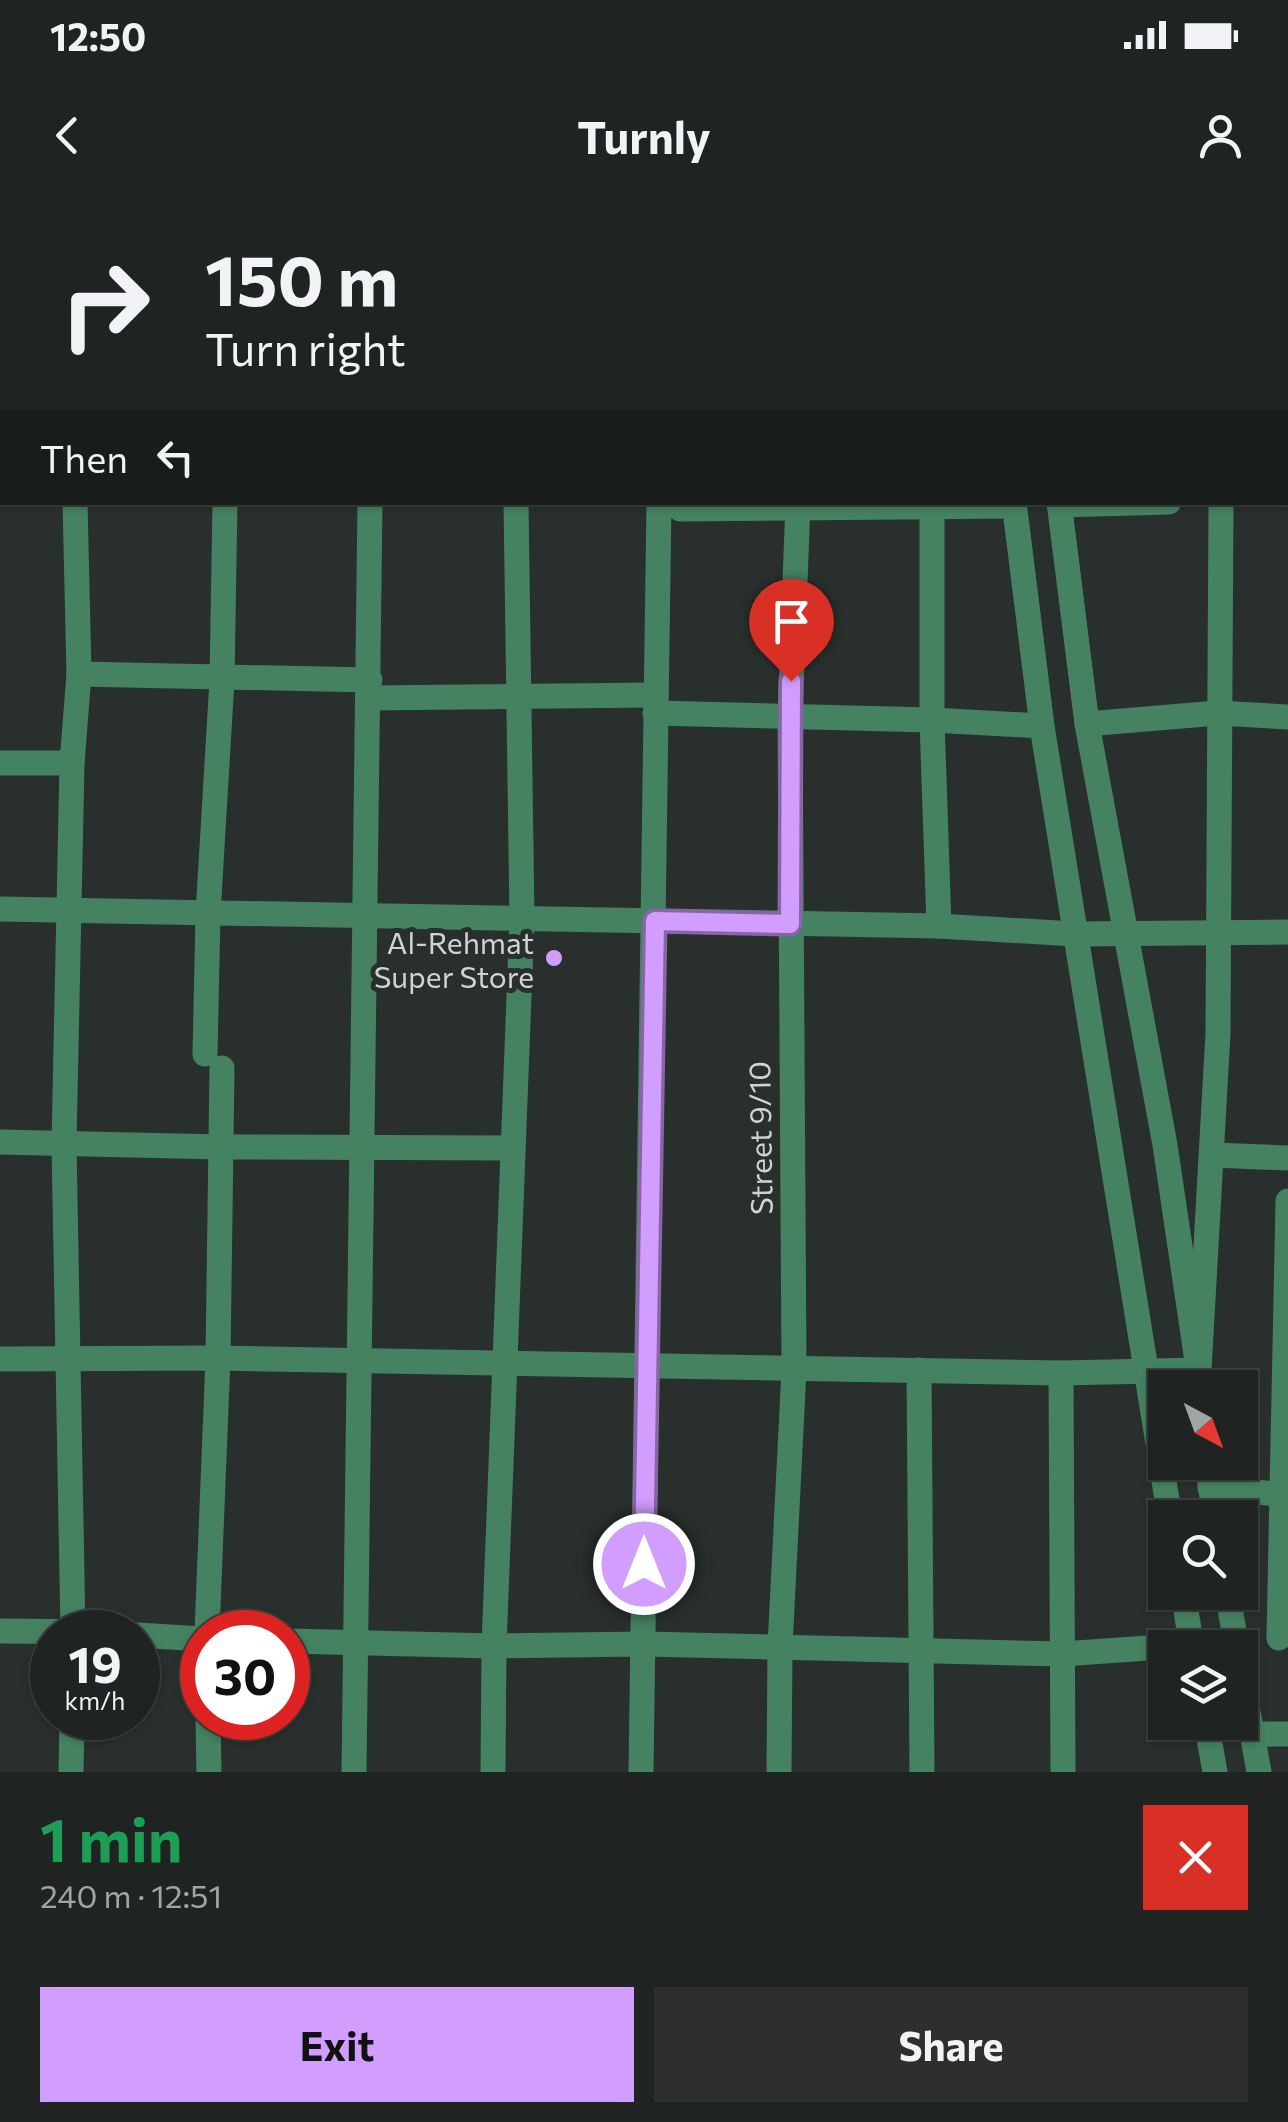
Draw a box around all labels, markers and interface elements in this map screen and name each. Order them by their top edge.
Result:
text: 12:50 [50,12,146,59]
icon: back [40,108,95,163]
text: Turnly [577,108,711,163]
icon: person [1193,108,1248,163]
text: 150 m [205,235,398,320]
icon: right [40,240,170,370]
text: Turn right [205,320,406,375]
icon: left [148,430,203,485]
text: Then [40,434,128,481]
pin [749,579,834,682]
icon: arrive [764,594,819,649]
place label: Al-Rehmat Super Store [374,923,534,994]
marker: Al-Rehmat Super Store [543,947,565,969]
street label: Street 9/10 [739,1061,779,1215]
north arrow [1148,1370,1258,1480]
map controls [1148,1370,1258,1740]
button: search [1148,1500,1258,1610]
position arrow [592,1512,696,1616]
speed limit sign: 30 [180,1610,310,1740]
button: layers [1148,1630,1258,1740]
text: 19 [68,1632,122,1693]
text: km/h [65,1685,125,1715]
text: 1 min [40,1801,182,1874]
button: close [1143,1805,1248,1910]
text: 240 m · 12:51 [40,1875,222,1915]
button: Exit [40,1987,634,2102]
button: Share [654,1987,1248,2102]

